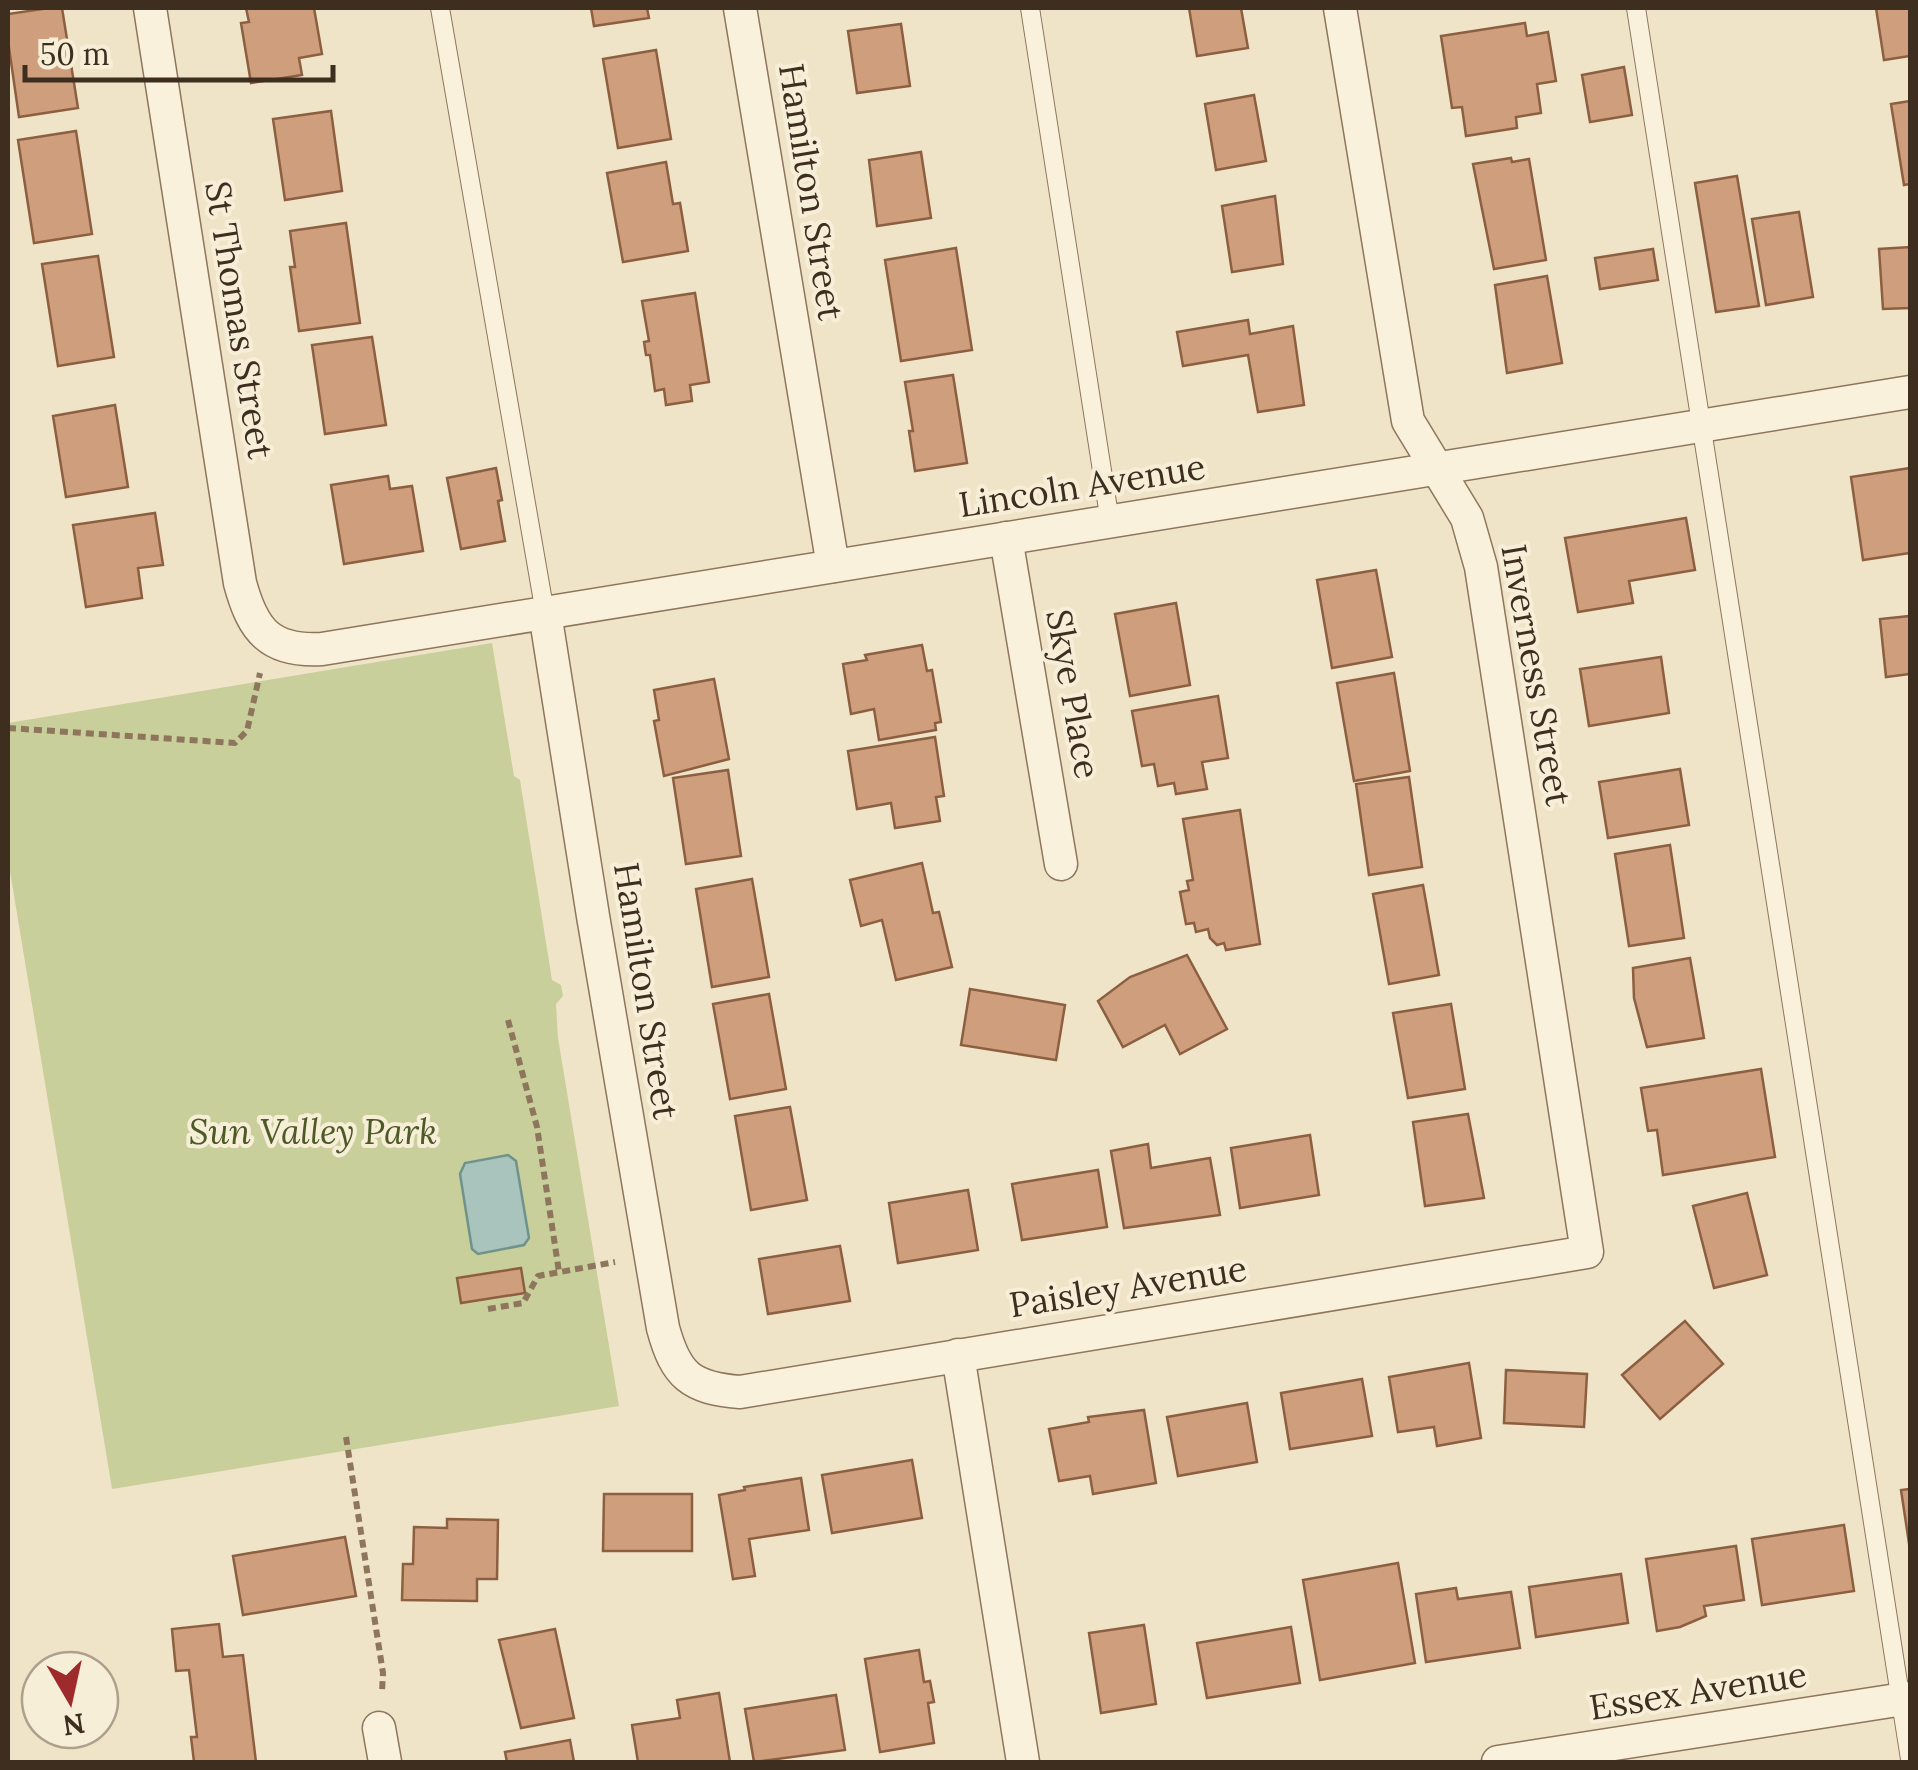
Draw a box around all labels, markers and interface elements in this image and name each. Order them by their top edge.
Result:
scale bar [25,20,332,82]
text: 50 m [40,35,110,73]
street label: Hamilton Street [769,60,854,324]
street label: St Thomas Street [195,178,284,462]
street label: Lincoln Avenue [955,444,1208,527]
street label: Inverness Street [1491,541,1582,810]
street label: Skye Place [1036,606,1110,782]
street label: Hamilton Street [604,859,689,1123]
park label: Sun Valley Park [189,1109,437,1154]
street label: Paisley Avenue [1006,1246,1250,1327]
north arrow [20,1650,120,1750]
street label: Essex Avenue [1586,1651,1810,1730]
text: N [60,1705,87,1744]

